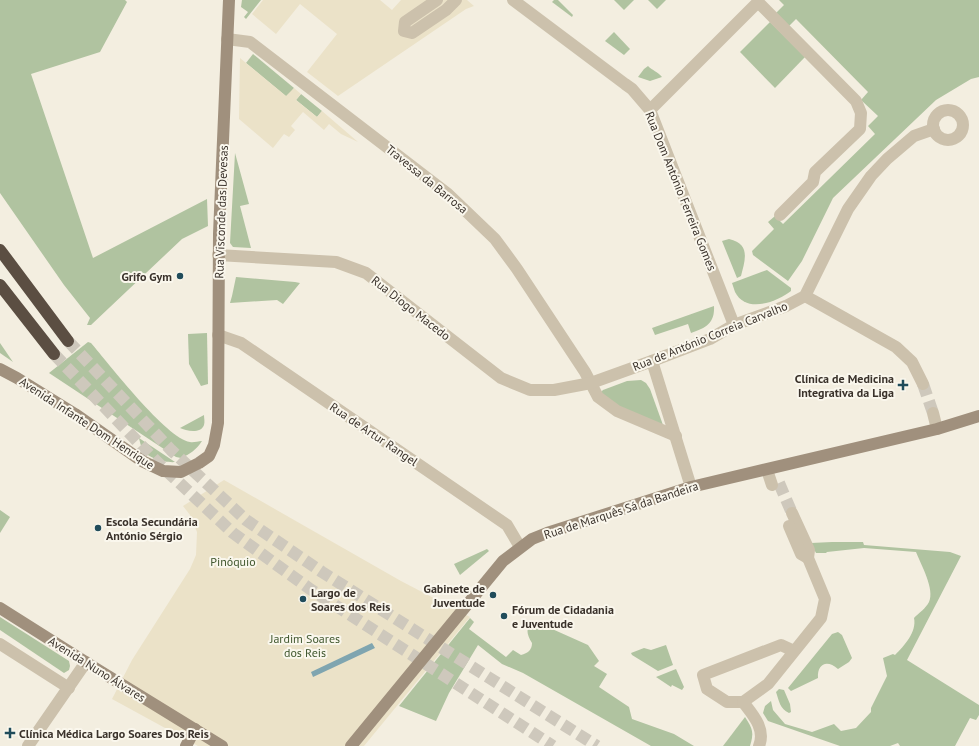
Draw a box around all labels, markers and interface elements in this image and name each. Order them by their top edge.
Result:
street label: Rua Dom António Ferreira Gomes [642,109,720,273]
street label: Travessa da Barrosa [383,142,471,217]
street label: Rua Visconde das Devesas [211,145,231,279]
place label: Grifo Gym [121,269,172,284]
marker: Grifo Gym [175,271,185,281]
street label: Rua Diogo Macedo [369,273,453,343]
street label: Rua de António Correia Carvalho [630,298,790,374]
place label: Clínica de Medicina Integrativa da Liga [795,371,894,400]
street label: Avenida Infante Dom Henrique [17,374,157,472]
marker: Clínica de Medicina Integrativa da Liga [897,379,909,391]
street label: Rua de Artur Rangel [327,399,421,469]
street label: Rua de Marquês Sá da Bandeira [542,478,700,542]
place label: Escola Secundária António Sérgio [106,514,198,543]
marker: Escola Secundária António Sérgio [93,523,103,533]
park label: Pinóquio [210,554,256,569]
place label: Gabinete de Juventude [424,581,485,610]
place label: Largo de Soares dos Reis [311,585,390,614]
marker: Gabinete de Juventude [488,590,498,600]
marker: Largo de Soares dos Reis [298,594,308,604]
place label: Fórum de Cidadania e Juventude [512,602,614,631]
marker: Fórum de Cidadania e Juventude [499,611,509,621]
park label: Jardim Soares dos Reis [269,631,340,660]
street label: Avenida Nuno Álvares [46,633,148,705]
place label: Clínica Médica Largo Soares Dos Reis [19,726,209,741]
marker: Clínica Médica Largo Soares Dos Reis [4,727,16,739]

